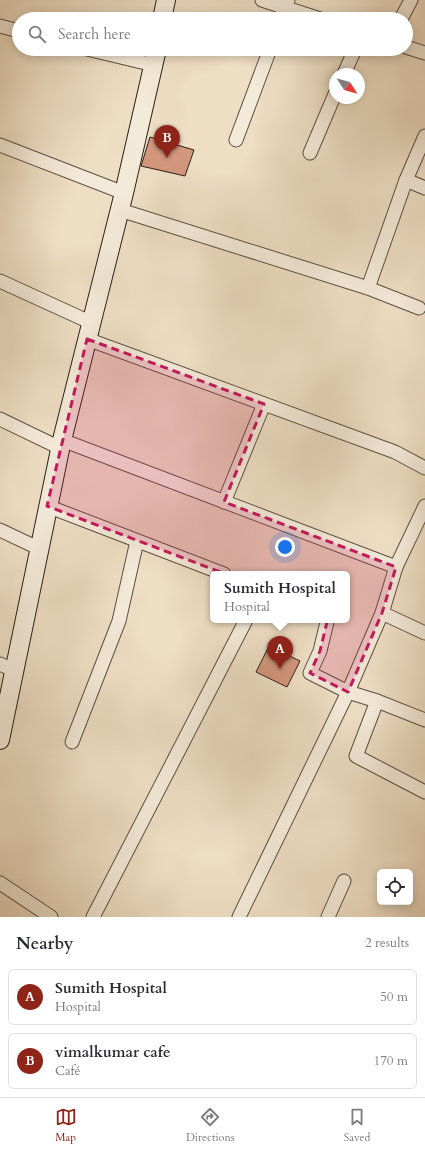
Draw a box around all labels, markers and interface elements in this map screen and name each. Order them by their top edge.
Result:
search box [12,12,413,56]
icon: search [26,23,48,45]
text: Search here [58,24,131,44]
north arrow [329,68,365,104]
pin: B [154,125,180,158]
your location [275,537,295,557]
popup [210,571,350,623]
text: Sumith Hospital [224,578,336,598]
text: Hospital [224,598,270,616]
pin: A [267,636,293,669]
map controls [377,869,413,905]
button: locate [377,869,413,905]
text: Nearby [16,932,73,955]
text: 2 results [365,934,409,952]
text: Sumith Hospital [55,978,167,998]
text: A [25,988,35,1006]
text: 50 m [380,988,408,1006]
text: Hospital [55,998,101,1016]
text: vimalkumar cafe [55,1042,170,1062]
text: B [25,1052,35,1070]
text: 170 m [374,1052,408,1070]
text: Café [55,1062,80,1080]
tab: Map [55,1106,77,1145]
tab: Directions [186,1106,234,1145]
tab: Saved [344,1106,370,1145]

